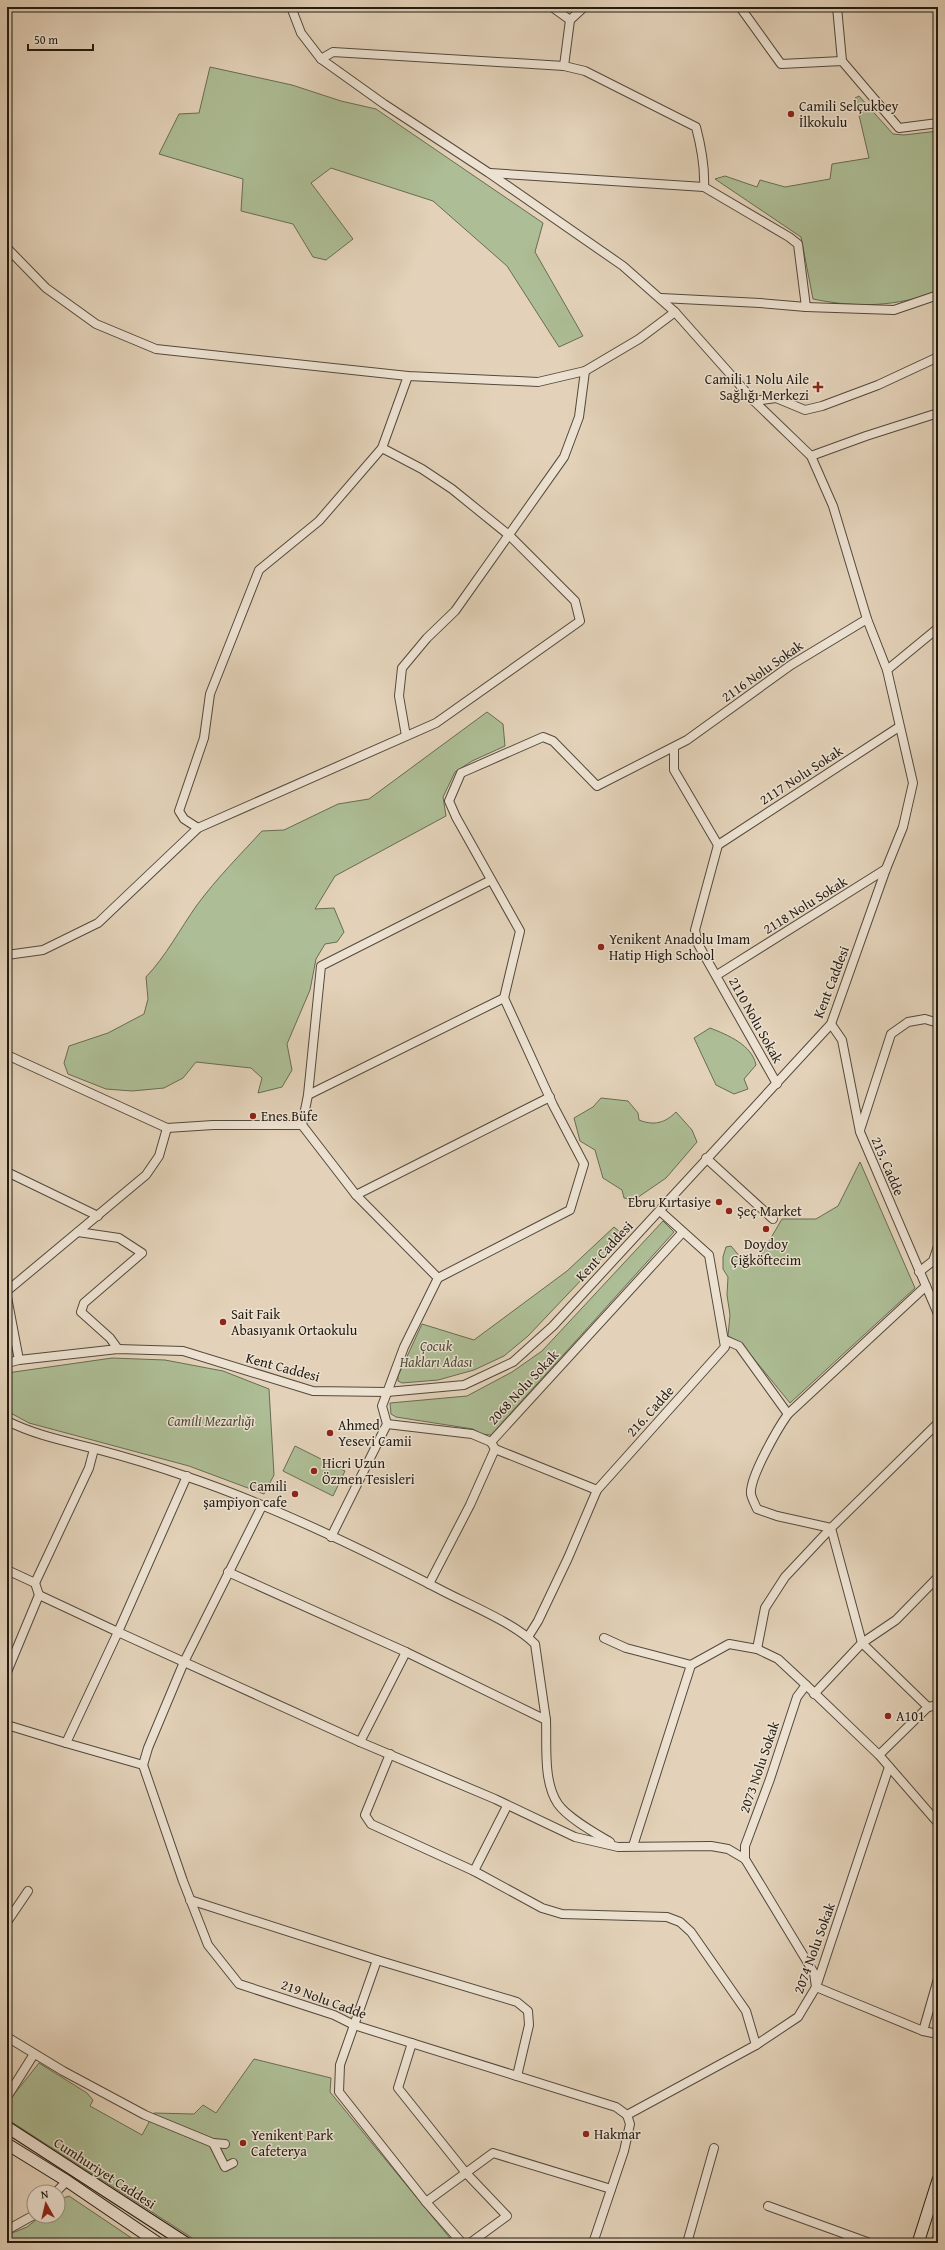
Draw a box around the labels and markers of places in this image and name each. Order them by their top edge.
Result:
place label: Camili Selçukbey İlkokulu [799,96,899,132]
marker: Camili Selçukbey İlkokulu [786,109,796,119]
place label: Camili 1 Nolu Aile Sağlığı Merkezi [705,369,809,405]
marker: Camili 1 Nolu Aile Sağlığı Merkezi [812,381,824,393]
place label: Yenikent Anadolu Imam Hatip High School [609,929,751,965]
marker: Yenikent Anadolu Imam Hatip High School [596,942,606,952]
place label: Enes Büfe [261,1106,318,1126]
marker: Enes Büfe [248,1111,258,1121]
place label: Ebru Kırtasiye [628,1192,711,1212]
marker: Ebru Kırtasiye [714,1197,724,1207]
place label: Şeç Market [737,1201,802,1221]
marker: Şeç Market [724,1206,734,1216]
marker: Doydoy Çiğköftecim [761,1224,771,1234]
place label: Doydoy Çiğköftecim [731,1234,802,1270]
place label: Sait Faik Abasıyanık Ortaokulu [231,1304,358,1340]
marker: Sait Faik Abasıyanık Ortaokulu [218,1317,228,1327]
place label: Ahmed Yesevi Camii [338,1415,412,1451]
marker: Ahmed Yesevi Camii [325,1428,335,1438]
place label: Hicri Uzun Özmen Tesisleri [322,1453,415,1489]
marker: Hicri Uzun Özmen Tesisleri [309,1466,319,1476]
place label: Camili şampiyon cafe [203,1476,287,1512]
marker: Camili şampiyon cafe [290,1489,300,1499]
place label: A101 [896,1706,925,1726]
marker: A101 [883,1711,893,1721]
place label: Hakmar [594,2124,641,2144]
place label: Yenikent Park Cafeterya [251,2125,334,2161]
marker: Hakmar [581,2129,591,2139]
marker: Yenikent Park Cafeterya [238,2138,248,2148]

